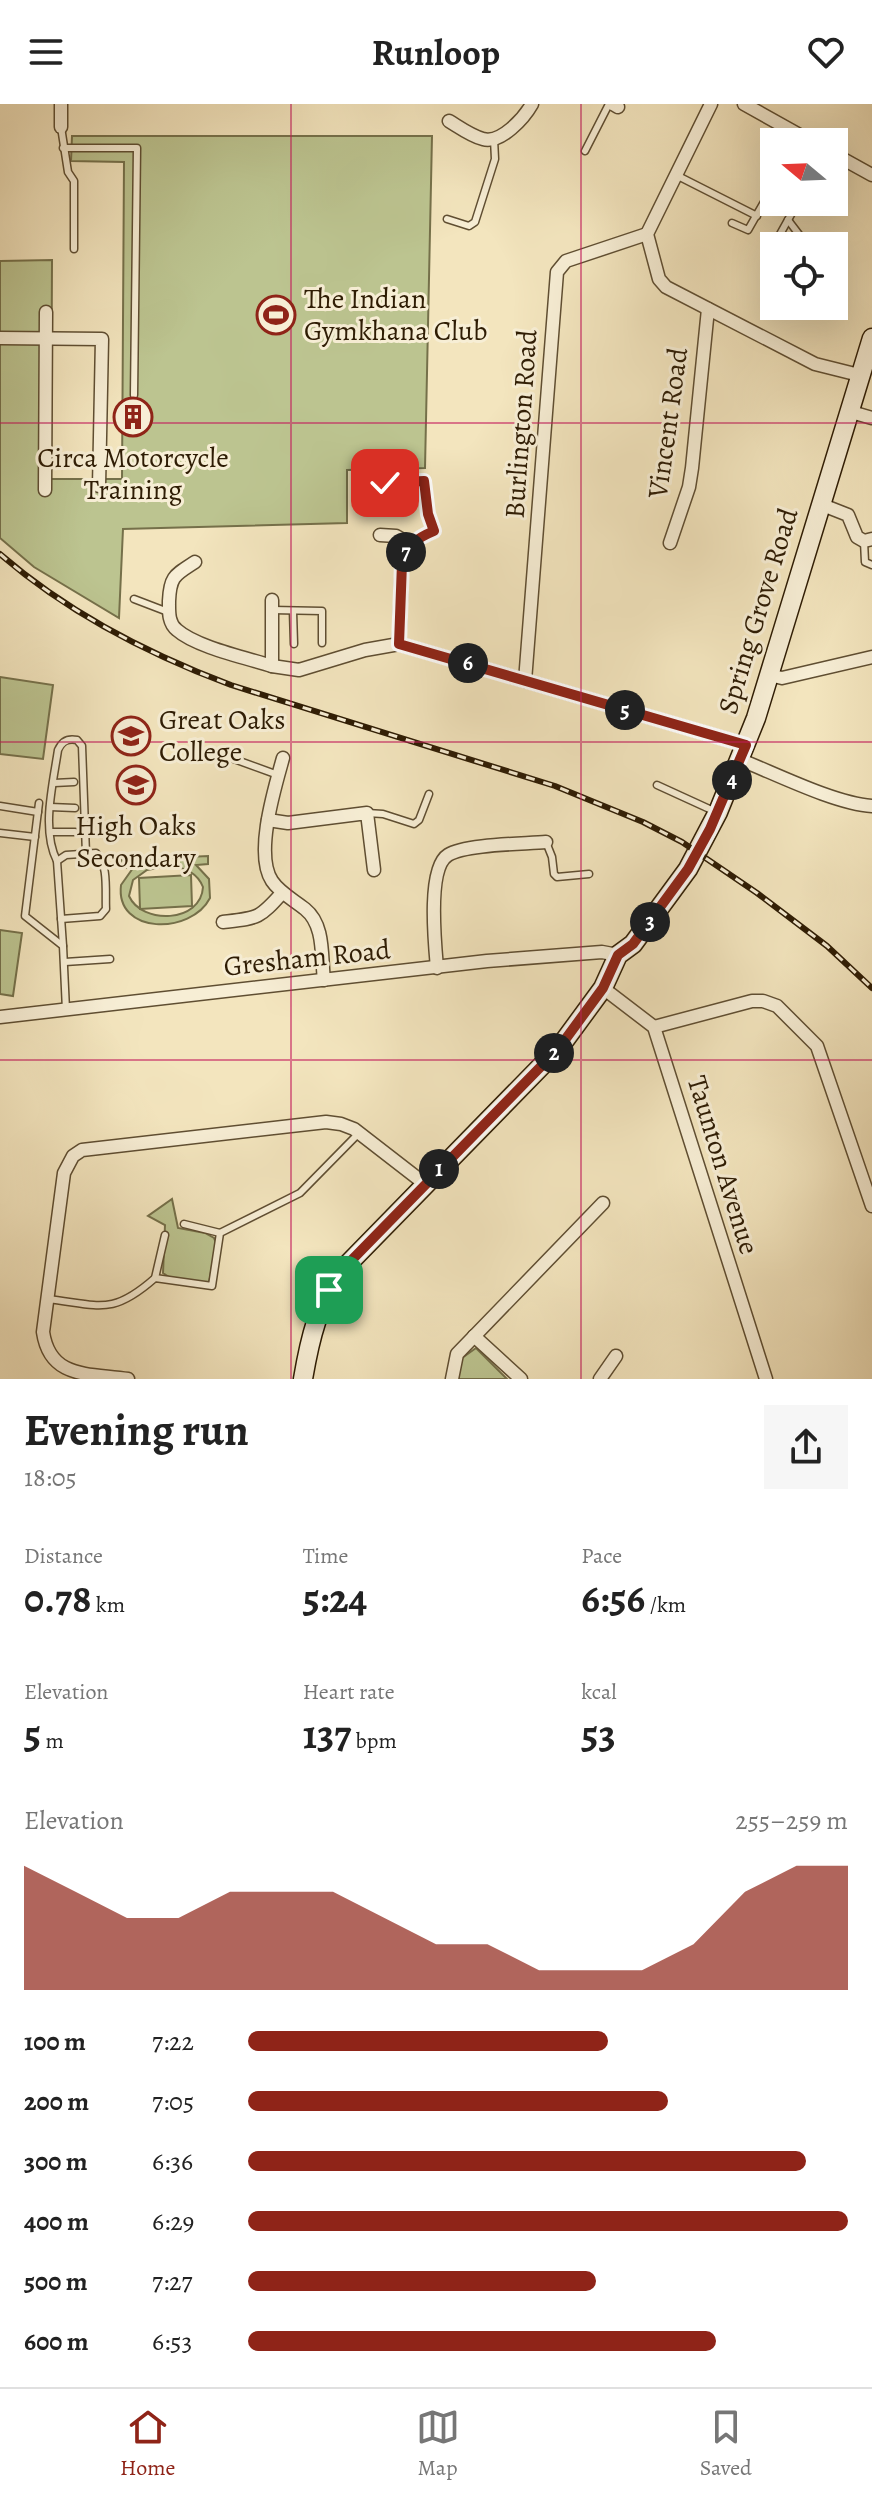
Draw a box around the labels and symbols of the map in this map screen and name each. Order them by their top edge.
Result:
north arrow [760,128,848,216]
place label: The Indian Gymkhana Club [304,280,488,350]
sports icon: The Indian Gymkhana Club [255,294,297,336]
street label: Burlington Road [495,327,547,520]
street label: Vincent Road [638,344,697,502]
building icon: Circa Motorcycle Training [112,396,154,438]
place label: Circa Motorcycle Training [37,439,229,509]
pin [351,449,419,517]
street label: Spring Grove Road [709,502,808,719]
pin: 7 [386,532,426,572]
pin: 6 [448,643,488,683]
pin: 5 [605,690,645,730]
place label: Great Oaks College [159,701,286,771]
school or university icon: Great Oaks College [110,715,152,757]
pin: 4 [712,760,752,800]
school or university icon: High Oaks Secondary [115,764,157,806]
place label: High Oaks Secondary [76,807,196,877]
pin: 3 [630,902,670,942]
street label: Gresham Road [222,930,393,986]
pin: 2 [534,1033,574,1073]
street label: Taunton Avenue [678,1071,768,1259]
pin: 1 [419,1149,459,1189]
pin [295,1256,363,1324]

